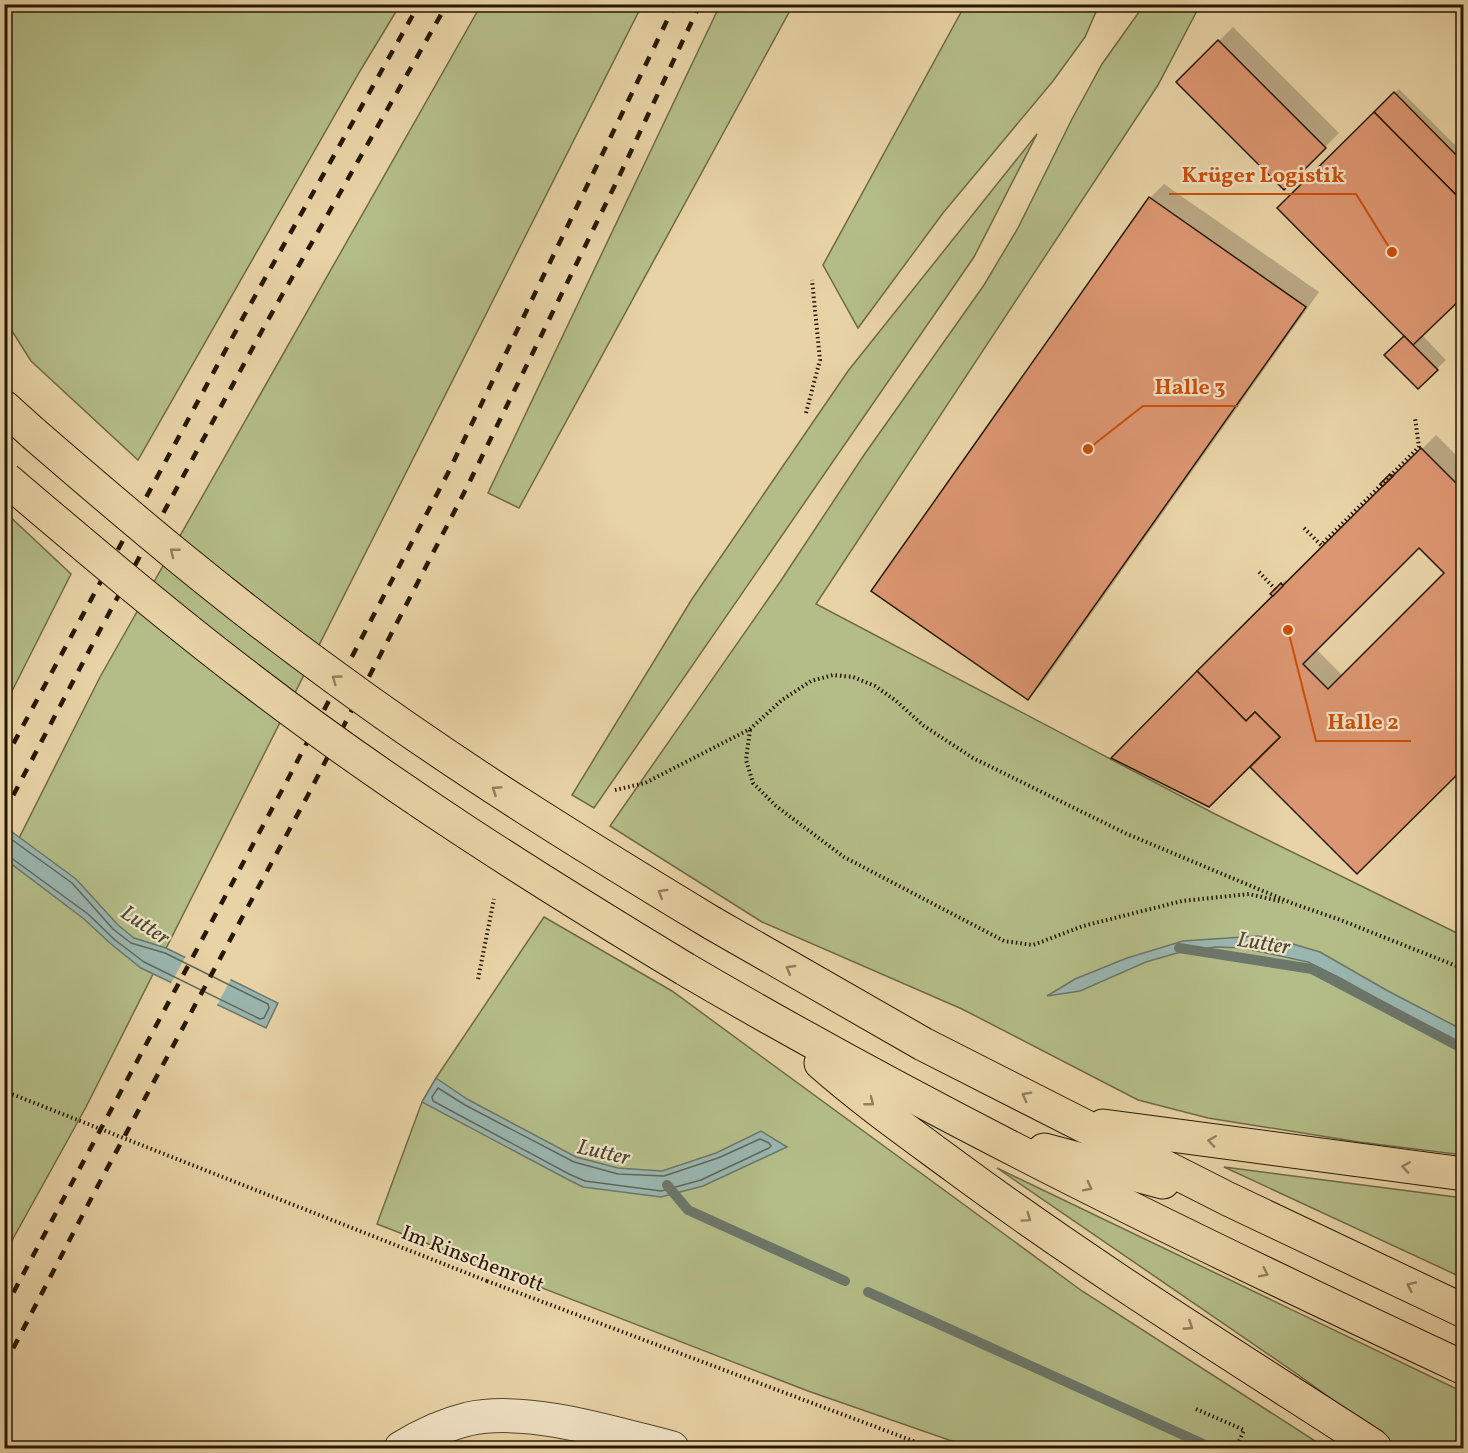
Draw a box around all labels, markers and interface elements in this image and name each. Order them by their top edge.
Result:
callout: Krüger Logistik [1169,154,1356,194]
text: Krüger Logistik [1182,161,1344,192]
callout: Halle 3 [1143,366,1238,406]
text: Halle 3 [1155,373,1225,404]
one-way arrow [170,548,181,559]
one-way arrow [332,675,343,686]
callout: Halle 2 [1316,701,1411,741]
text: Halle 2 [1327,708,1399,739]
one-way arrow [492,785,502,797]
one-way arrow [658,889,668,900]
water label: Lutter [114,898,176,954]
water label: Lutter [1235,925,1293,964]
one-way arrow [786,965,796,976]
one-way arrow [1021,1092,1032,1104]
one-way arrow [863,1095,874,1106]
water label: Lutter [574,1132,634,1175]
one-way arrow [1208,1135,1217,1147]
one-way arrow [1401,1161,1410,1173]
one-way arrow [1082,1180,1093,1192]
one-way arrow [1020,1211,1031,1222]
street label: Im Rinschenrott [397,1219,548,1300]
one-way arrow [1257,1266,1268,1278]
one-way arrow [1406,1281,1417,1293]
one-way arrow [1183,1319,1193,1331]

